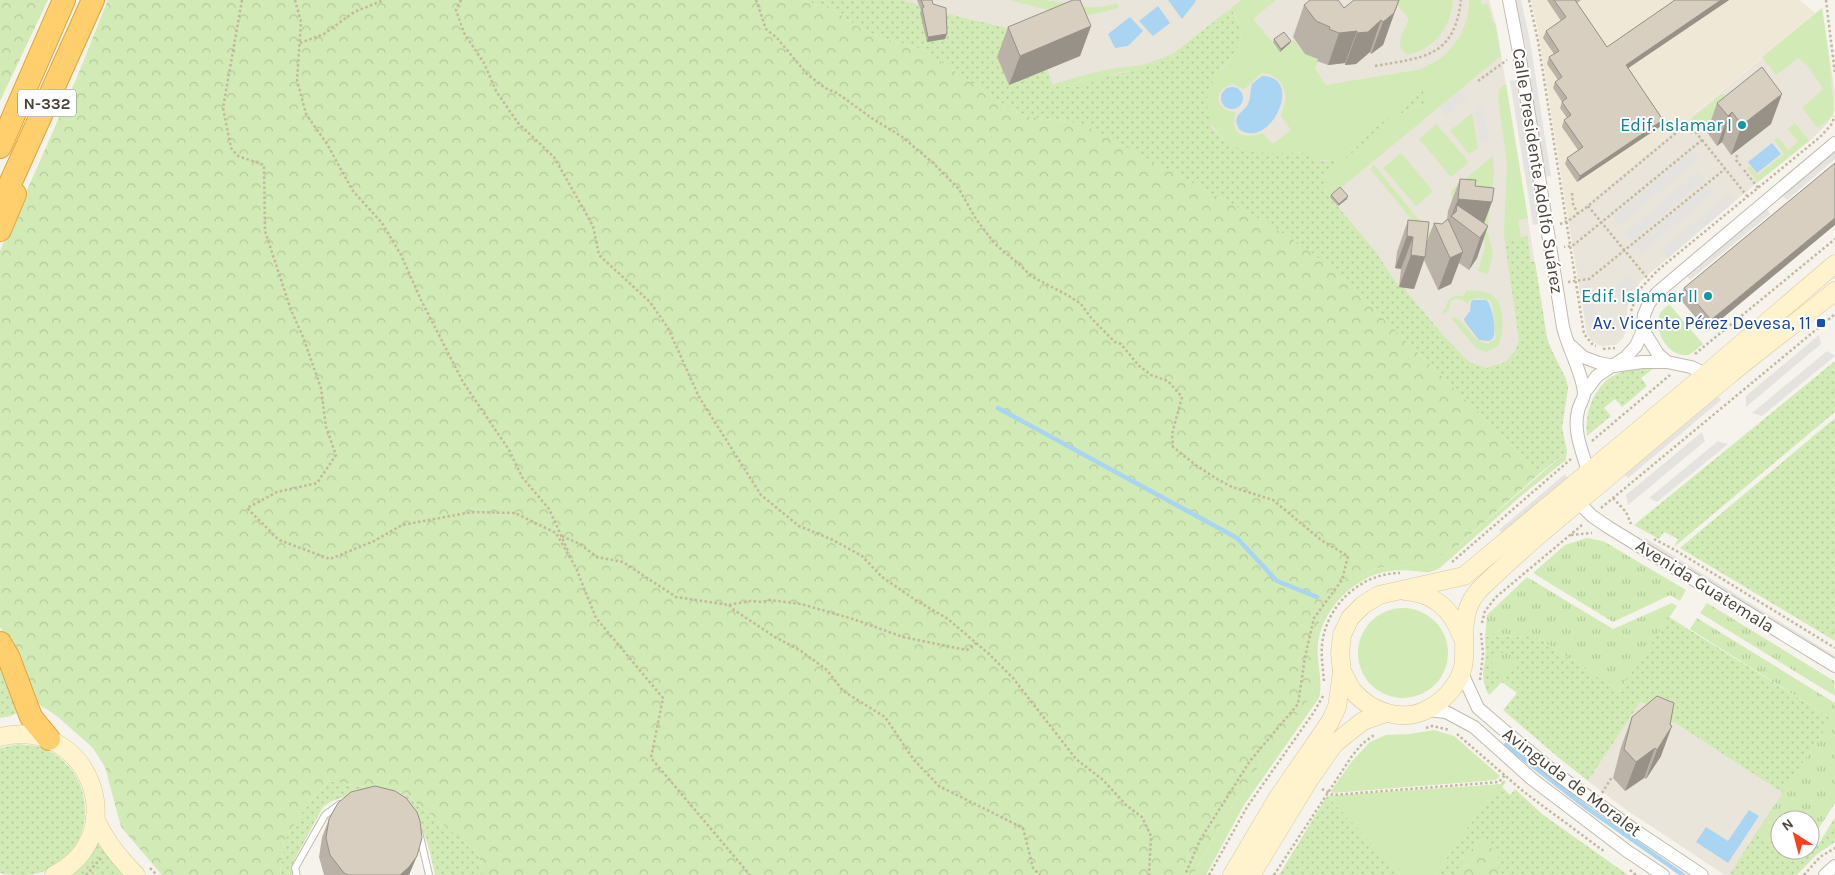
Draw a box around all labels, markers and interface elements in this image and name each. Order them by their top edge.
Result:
street label: Calle Presidente Adolfo Suárez [1508,47,1568,295]
road number: N-332 [18,90,76,116]
place label: Edif. Islamar I [1620,114,1732,136]
marker: Edif. Islamar I [1736,119,1748,131]
place label: Edif. Islamar II [1581,285,1698,307]
marker: Edif. Islamar II [1702,290,1714,302]
place label: Av. Vicente Pérez Devesa, 11 [1593,312,1811,334]
marker: Av. Vicente Pérez Devesa, 11 [1815,317,1827,329]
street label: Avenida Guatemala [1632,534,1778,638]
street label: Avinguda de Moralet [1498,723,1646,841]
north arrow [1770,810,1820,860]
text: N [1779,815,1797,835]

